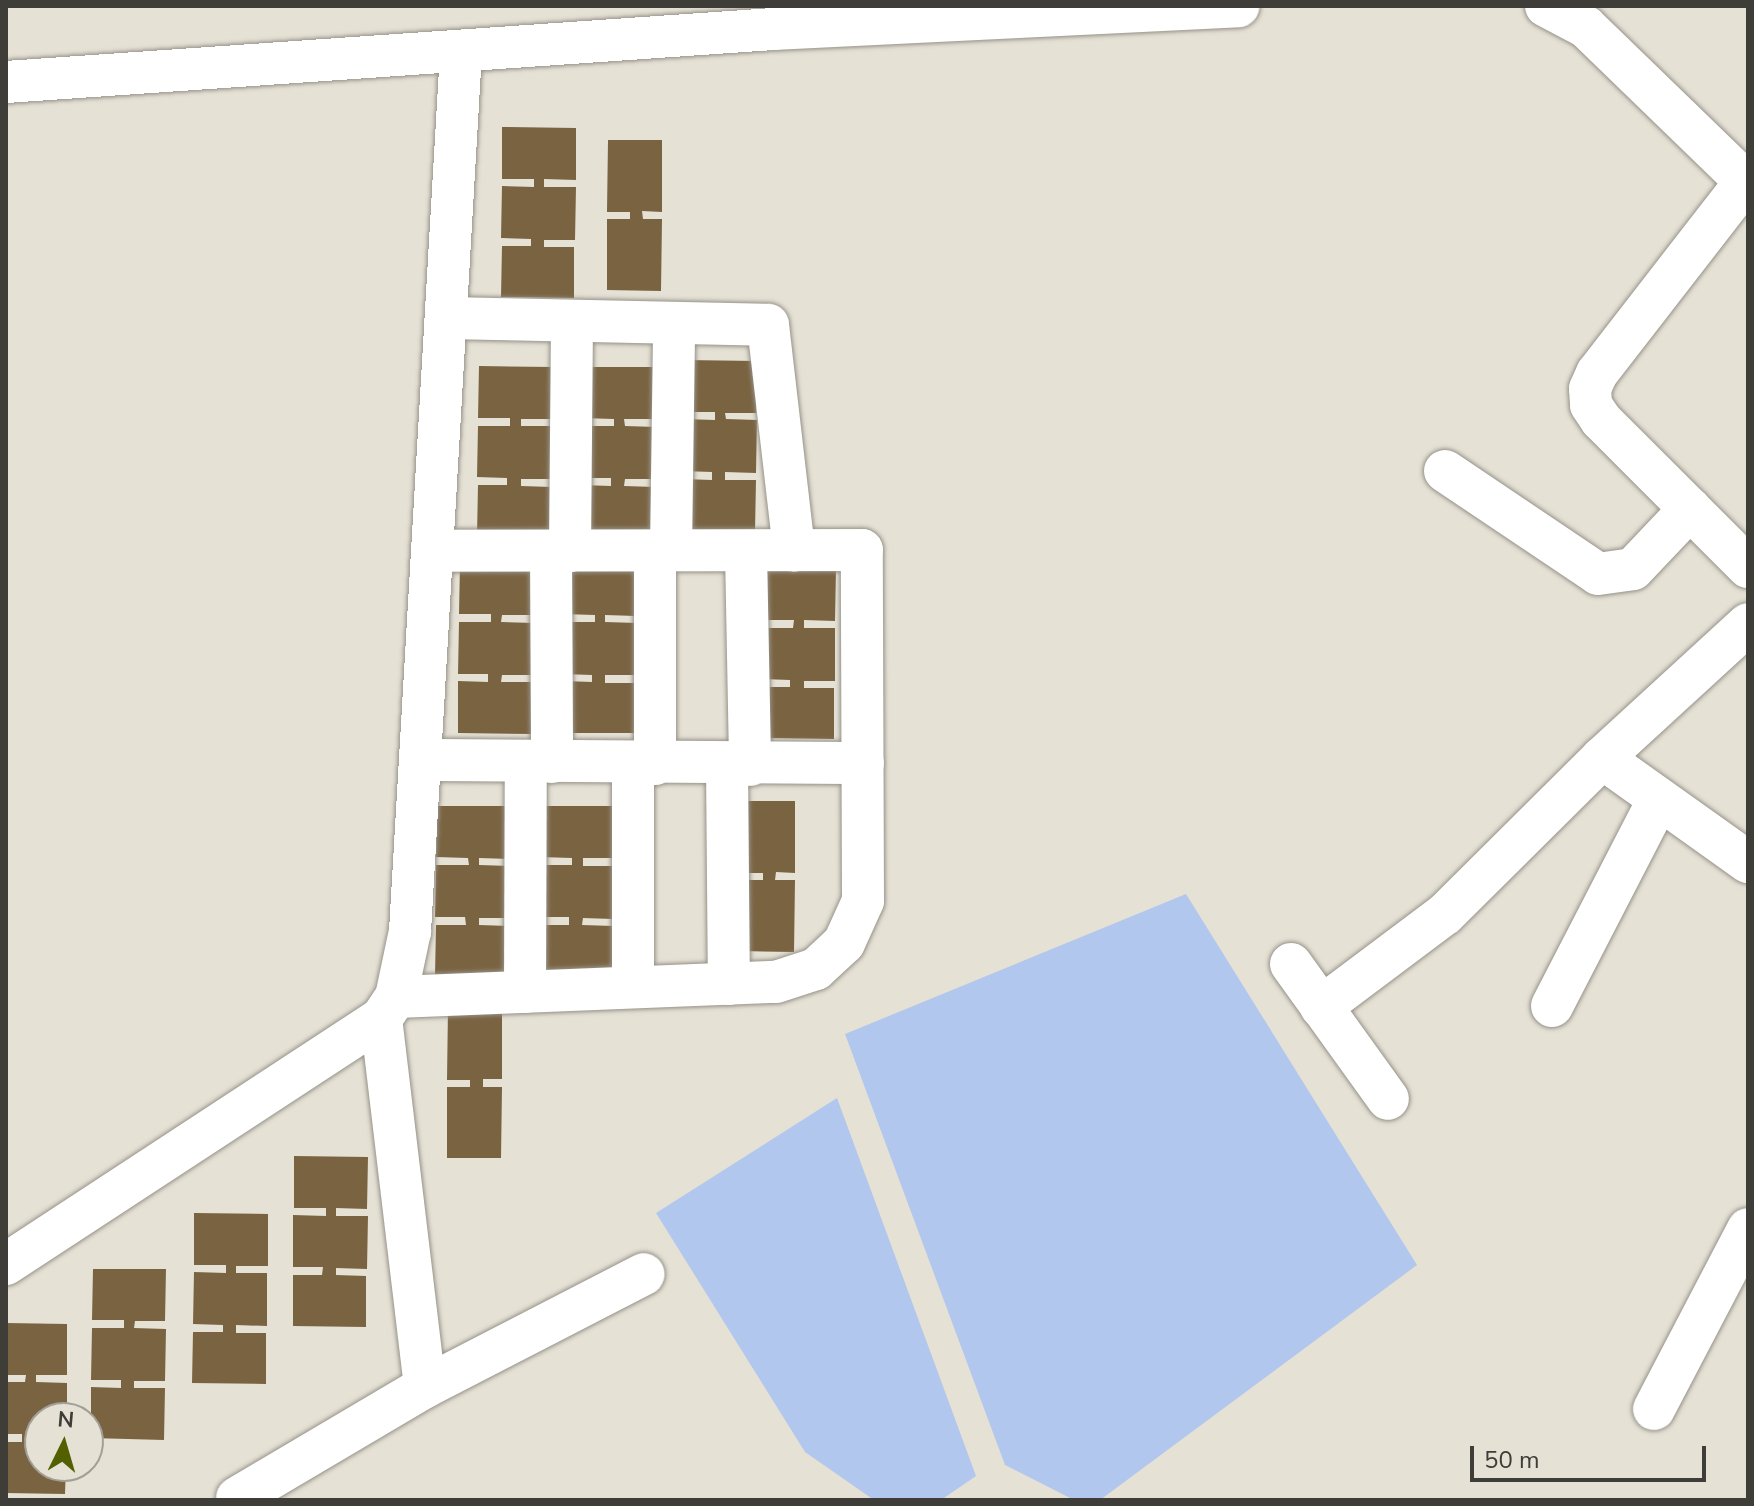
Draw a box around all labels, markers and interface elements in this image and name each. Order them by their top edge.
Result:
north arrow [24,1402,104,1482]
text: N [56,1404,75,1436]
scale bar [1474,1430,1710,1480]
text: 50 m [1484,1444,1540,1476]

